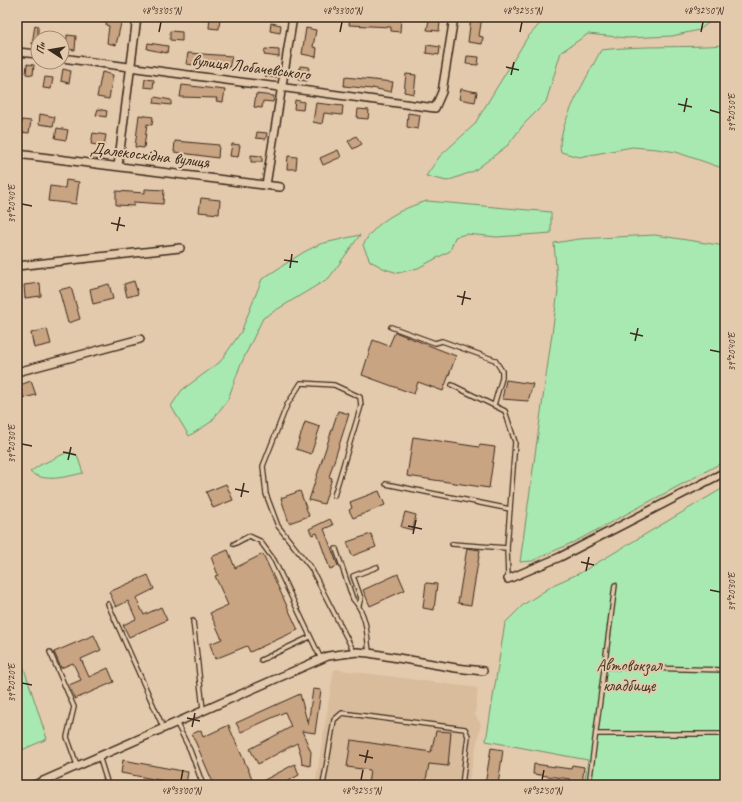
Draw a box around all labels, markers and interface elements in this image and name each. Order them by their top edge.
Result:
text: 48°33'05"N [141,4,183,17]
text: 48°33'00"N [322,4,364,17]
text: 48°32'55"N [502,4,544,17]
text: 48°32'50"N [683,4,725,17]
north arrow [30,30,70,70]
text: Пн [32,40,48,55]
street label: вулиця Лобачевського [191,49,313,85]
text: 39°20'50"E [725,92,738,132]
street label: Далекосхідна вулиця [89,137,211,173]
text: 39°20'40"E [5,183,18,223]
text: 39°20'40"E [725,331,738,371]
text: 39°20'30"E [5,423,18,463]
text: 39°20'30"E [725,571,738,611]
park label: Автовокзал кладбище [596,655,663,696]
text: 39°20'20"E [5,662,18,702]
text: 48°33'00"N [161,784,203,797]
text: 48°32'55"N [341,784,383,797]
text: 48°32'50"N [522,784,564,797]

